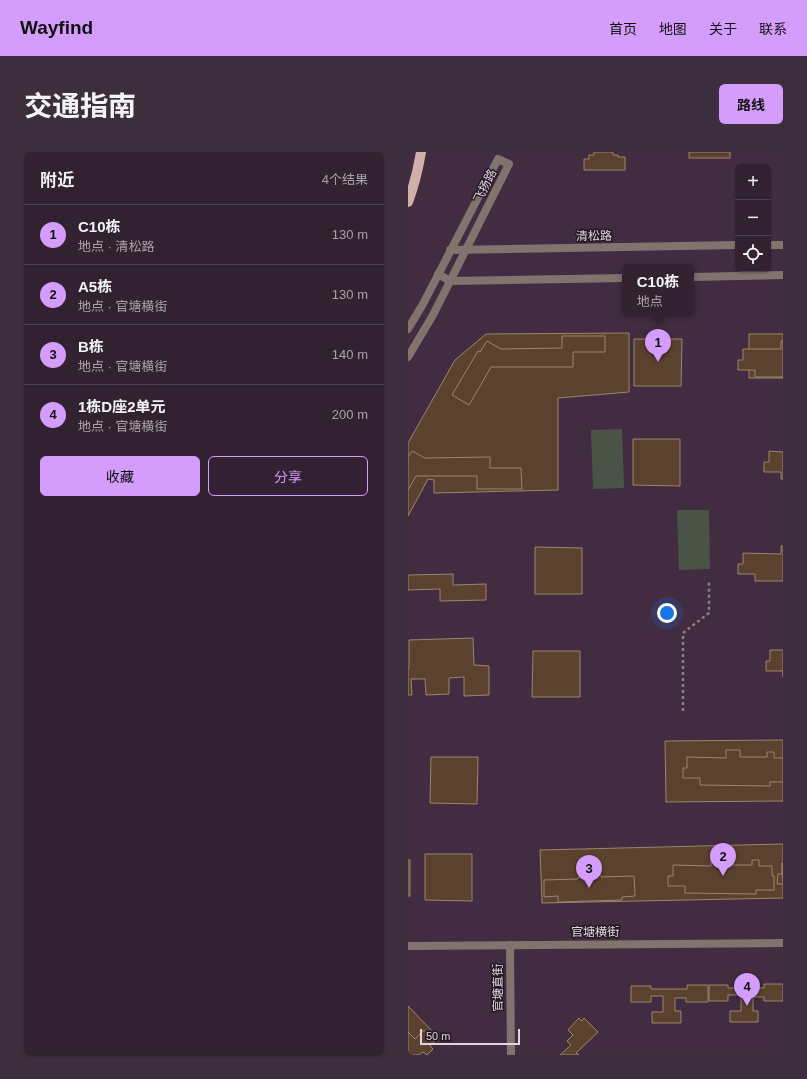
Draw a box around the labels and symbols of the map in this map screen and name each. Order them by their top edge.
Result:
street label: 飞扬路 [471,167,499,205]
street label: 清松路 [576,229,612,243]
pin: 1 [645,329,671,362]
your location [657,603,677,623]
pin: 2 [710,843,736,876]
pin: 3 [576,855,602,888]
street label: 官塘横街 [571,925,619,939]
street label: 官塘直街 [491,964,505,1012]
pin: 4 [734,973,760,1006]
scale bar [420,1027,520,1046]

